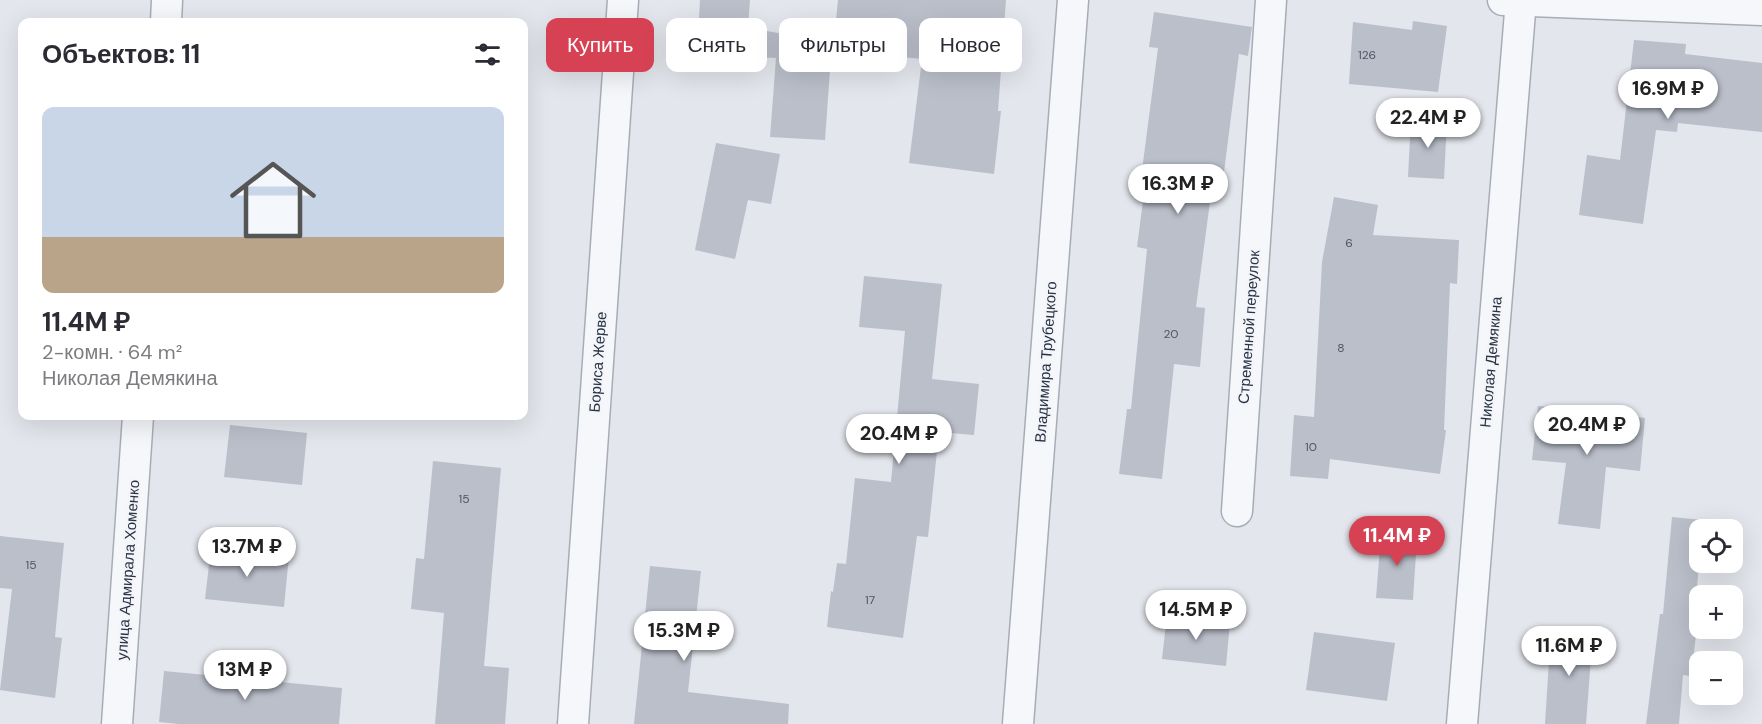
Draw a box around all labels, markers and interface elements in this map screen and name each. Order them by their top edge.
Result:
chip: Купить [546,18,654,72]
chip: Снять [666,18,767,72]
chip: Фильтры [779,18,907,72]
chip: Новое [919,18,1022,72]
text: Объектов: 11 [42,37,200,71]
icon: filters [471,38,504,71]
house number: 126 [1358,47,1376,63]
pin: 16.9M ₽ [1613,69,1723,120]
text: 16.9M ₽ [1632,75,1704,101]
pin: 22.4M ₽ [1373,98,1483,149]
text: 22.4M ₽ [1390,104,1466,130]
icon: home [219,146,327,254]
pin: 16.3M ₽ [1123,164,1233,215]
text: 16.3M ₽ [1142,170,1214,196]
house number: 6 [1345,235,1353,251]
street label: Стременной переулок [1234,249,1264,405]
street label: Владимира Трубецкого [1030,281,1062,443]
street label: Николая Демякина [1475,295,1507,428]
text: 11.4M ₽ [42,305,131,339]
street label: Бориса Жерве [584,311,612,413]
house number: 20 [1163,326,1179,342]
text: 2-комн. · 64 m² [42,339,182,365]
house number: 8 [1337,340,1345,356]
text: Николая Демякина [42,365,218,391]
pin: 20.4M ₽ [1532,405,1642,456]
text: 20.4M ₽ [1548,411,1626,437]
pin: 20.4M ₽ [844,414,954,465]
text: 20.4M ₽ [860,420,938,446]
house number: 10 [1305,439,1317,455]
street label: улица Адмирала Хоменко [112,479,144,661]
house number: 15 [458,491,470,507]
pin: 11.4M ₽ [1342,516,1452,567]
map controls [1689,519,1743,705]
button: locate [1689,519,1743,573]
text: 11.4M ₽ [1363,522,1431,548]
pin: 13.7M ₽ [192,527,302,578]
text: 13.7M ₽ [212,533,282,559]
house number: 15 [25,557,37,573]
button: + [1689,585,1743,639]
pin: 14.5M ₽ [1141,590,1251,641]
house number: 17 [865,592,875,608]
text: 14.5M ₽ [1159,596,1233,622]
pin: 15.3M ₽ [629,611,739,662]
text: 15.3M ₽ [648,617,720,643]
pin: 11.6M ₽ [1514,626,1624,677]
text: 11.6M ₽ [1535,632,1603,658]
pin: 13M ₽ [203,650,287,701]
button: − [1689,651,1743,705]
text: 13M ₽ [218,656,272,682]

